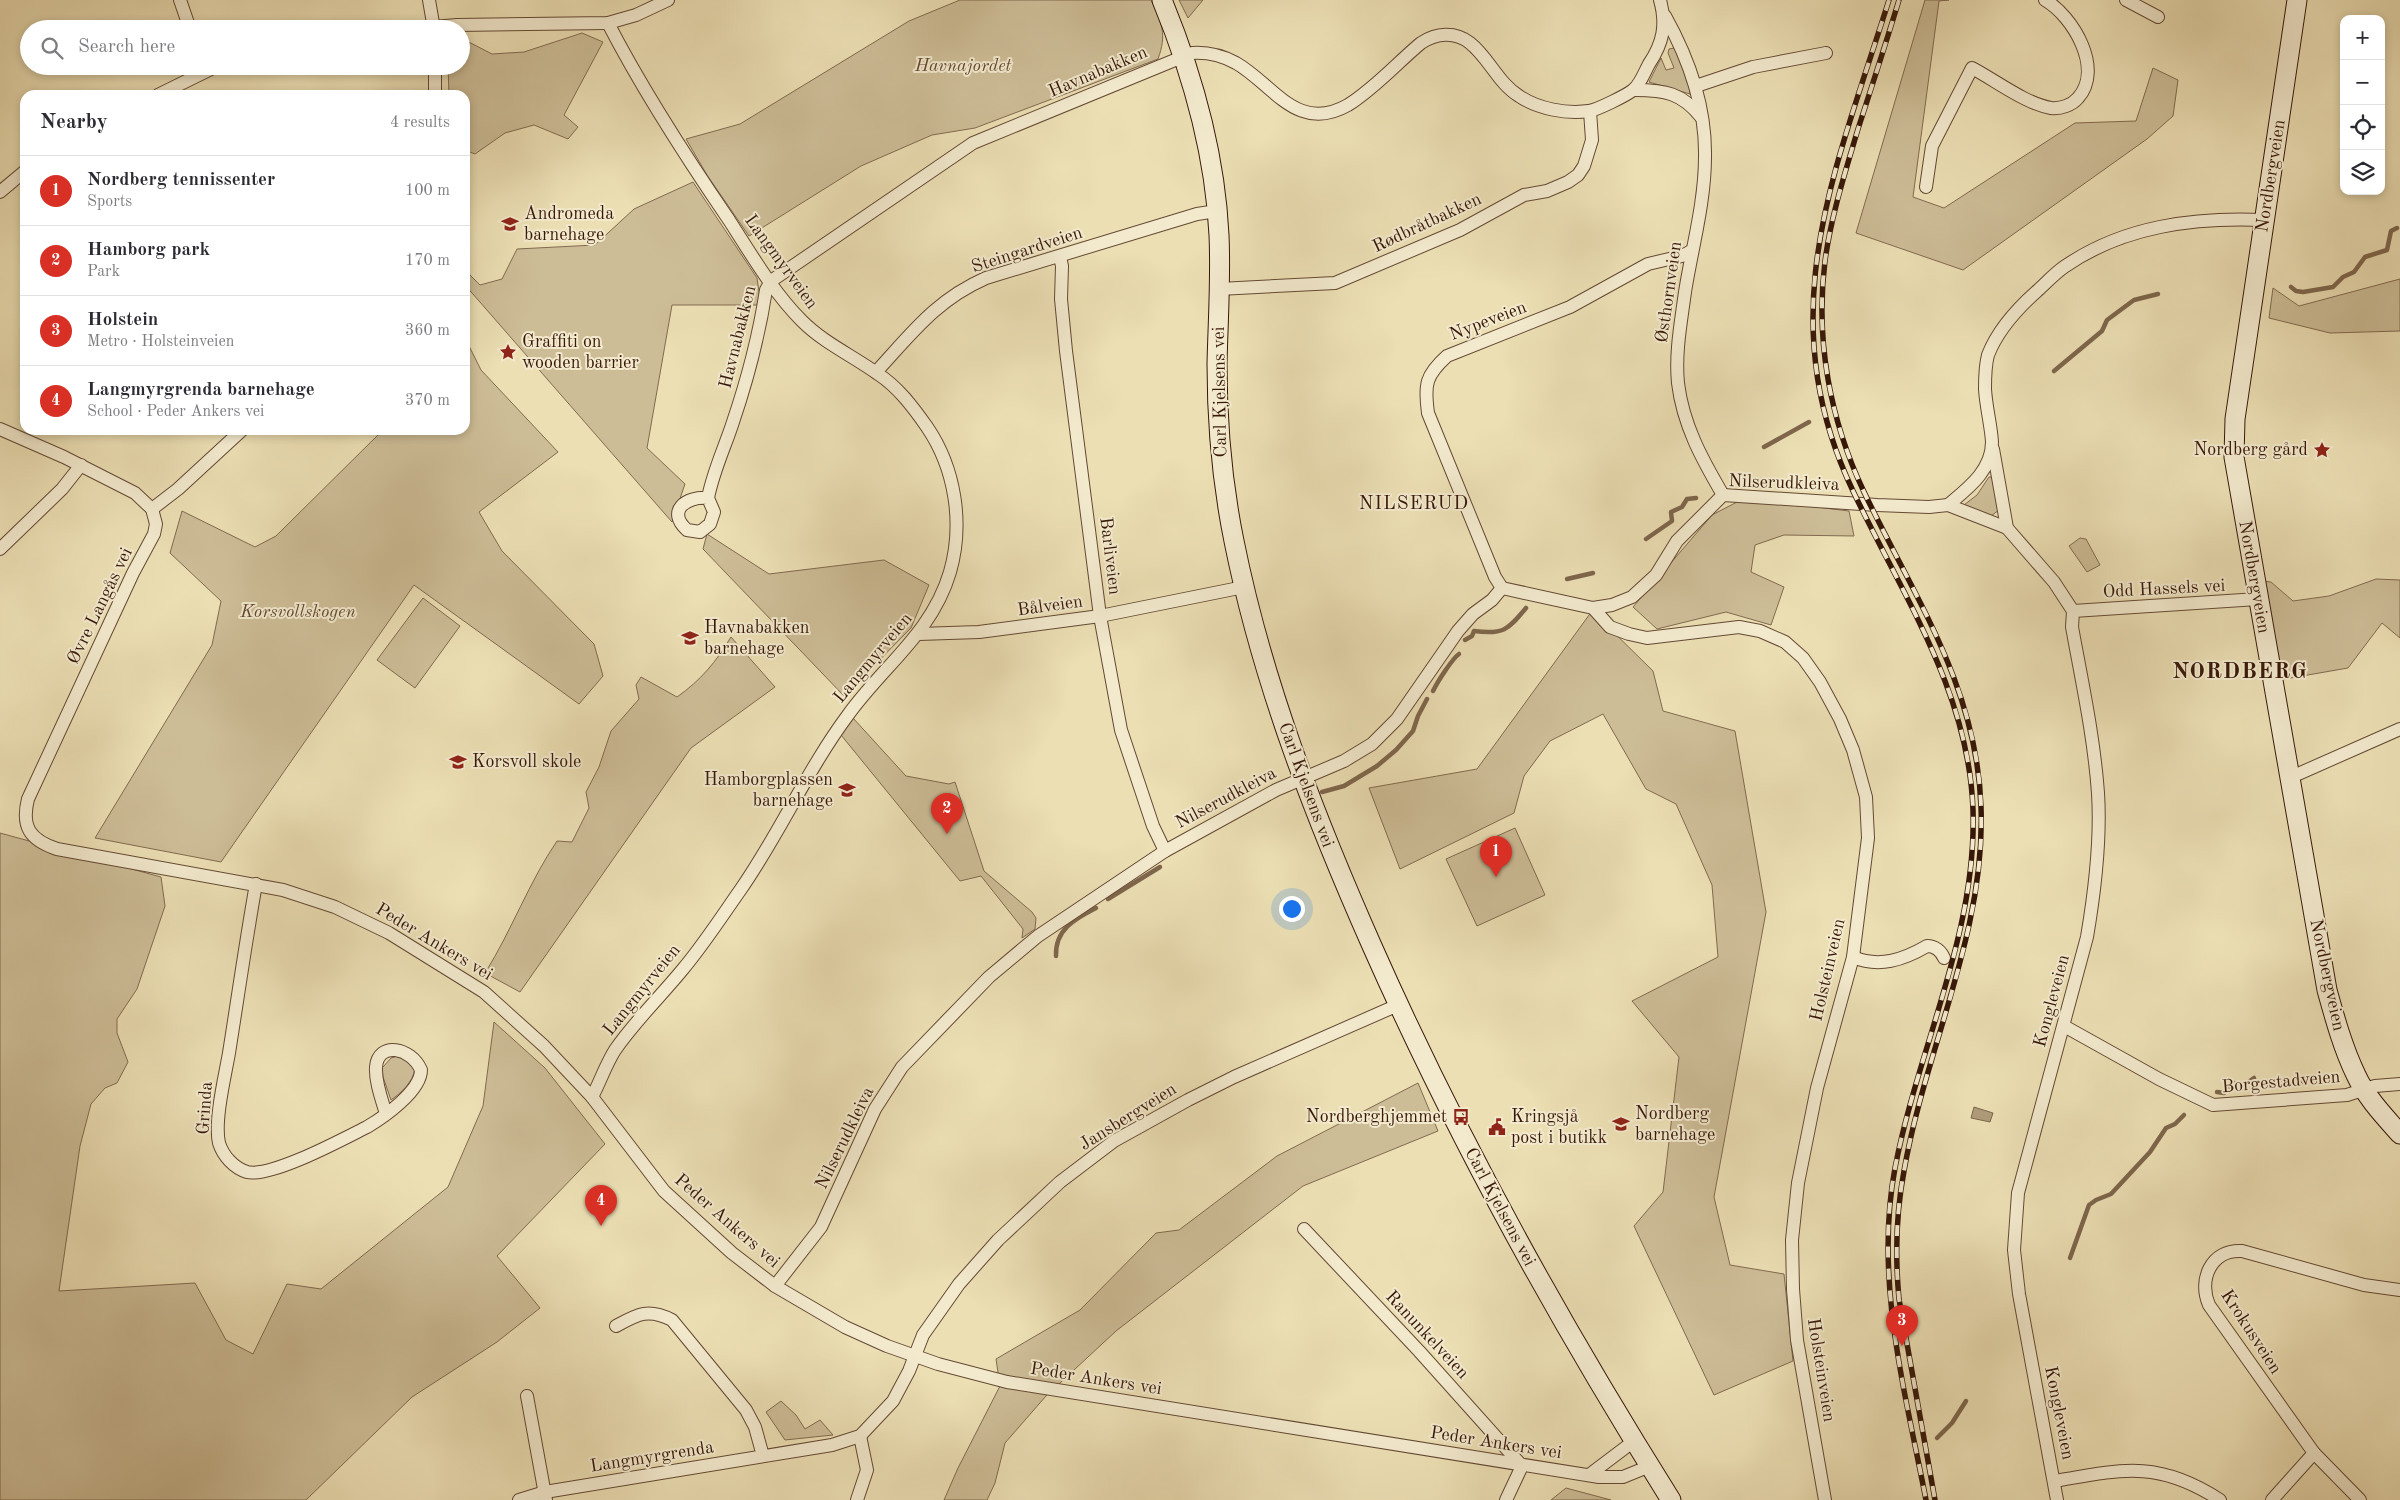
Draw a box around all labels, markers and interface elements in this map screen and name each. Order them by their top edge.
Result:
map controls [2340,15,2385,195]
button: + [2340,15,2385,60]
search box [20,20,470,75]
icon: search [38,34,66,62]
text: Search here [78,38,175,57]
street label: Havnabakken [1046,43,1150,101]
park label: Havnajordet [914,57,1012,75]
button: − [2340,60,2385,105]
button: locate [2340,105,2385,150]
text: Nearby [40,112,108,133]
text: 4 results [390,115,450,131]
street label: Nordbergveien [2253,118,2289,234]
button: layers [2340,150,2385,195]
text: Nordberg tennissenter [87,171,275,190]
text: 1 [51,183,61,199]
text: 100 m [405,183,450,199]
street label: Rødbråtbakken [1370,190,1484,256]
text: Sports [87,194,132,210]
place label: Andromeda barnehage [524,205,614,244]
street label: Langmyrveien [741,212,821,313]
school or university icon: Andromeda barnehage [500,214,520,234]
street label: Steingardveien [969,224,1085,276]
street label: Østhornveien [1653,240,1685,344]
text: Hamborg park [87,241,210,260]
text: 2 [51,253,61,269]
text: 170 m [405,253,450,269]
text: Park [87,264,120,280]
street label: Havnabakken [717,283,760,390]
street label: Nypeveien [1447,298,1529,344]
text: Holstein [87,311,158,330]
text: 3 [51,323,61,339]
text: 360 m [405,323,450,339]
street label: Carl Kjelsens vei [1210,326,1230,458]
place label: Graffiti on wooden barrier [522,333,639,372]
text: Metro · Holsteinveien [87,334,234,350]
place icon: Graffiti on wooden barrier [498,342,518,362]
text: Langmyrgrenda barnehage [87,381,315,400]
text: 4 [51,393,61,409]
text: 370 m [405,393,450,409]
text: School · Peder Ankers vei [87,404,264,420]
place icon: Nordberg gård [2312,440,2332,460]
place label: Nordberg gård [2193,441,2308,459]
street label: Nilserudkleiva [1728,472,1840,494]
district label: NILSERUD [1359,495,1469,514]
street label: Barliveien [1096,516,1124,596]
street label: Nordbergveien [2235,519,2273,635]
street label: Øvre Langås vei [64,545,136,667]
street label: Odd Hassels vei [2102,577,2226,601]
street label: Bålveien [1016,592,1084,620]
park label: Korsvollskogen [239,603,356,621]
street label: Langmyrveien [830,609,916,706]
place label: Havnabakken barnehage [704,619,810,658]
school or university icon: Havnabakken barnehage [680,628,700,648]
district label: NORDBERG [2172,661,2308,683]
street label: Carl Kjelsens vei [1275,720,1337,850]
school or university icon: Korsvoll skole [448,752,468,772]
place label: Korsvoll skole [472,753,581,771]
street label: Nilserudkleiva [1173,764,1279,832]
place label: Hamborgplassen barnehage [704,771,833,810]
school or university icon: Hamborgplassen barnehage [837,780,857,800]
pin: 2 [931,793,963,834]
pin: 1 [1480,836,1512,877]
your location [1279,896,1305,922]
street label: Peder Ankers vei [372,900,496,984]
street label: Holsteinveien [1807,917,1849,1023]
street label: Nordbergveien [2306,917,2348,1033]
street label: Langmyrveien [600,941,684,1039]
street label: Kongleveien [2031,953,2073,1049]
street label: Borgestadveien [2221,1068,2341,1096]
street label: Jansbergveien [1076,1080,1180,1154]
street label: Grinda [194,1081,216,1135]
street label: Nilserudkleiva [813,1084,878,1192]
place label: Nordberg barnehage [1635,1105,1715,1144]
bus stop icon: Nordberghjemmet [1451,1107,1471,1127]
place label: Nordberghjemmet [1306,1108,1447,1126]
place label: Kringsjå post i butikk [1511,1108,1607,1147]
school or university icon: Nordberg barnehage [1611,1114,1631,1134]
public building icon: Kringsjå post i butikk [1487,1117,1507,1137]
street label: Carl Kjelsens vei [1461,1145,1539,1269]
street label: Peder Ankers vei [671,1171,783,1271]
pin: 4 [585,1185,617,1226]
street label: Ranunkelveien [1382,1287,1472,1383]
street label: Krokusveien [2217,1287,2285,1378]
pin: 3 [1886,1305,1918,1346]
street label: Holsteinveien [1804,1317,1838,1423]
street label: Peder Ankers vei [1029,1360,1163,1398]
street label: Kongleveien [2041,1365,2077,1462]
street label: Peder Ankers vei [1429,1424,1563,1462]
street label: Langmyrgrenda [589,1438,715,1476]

